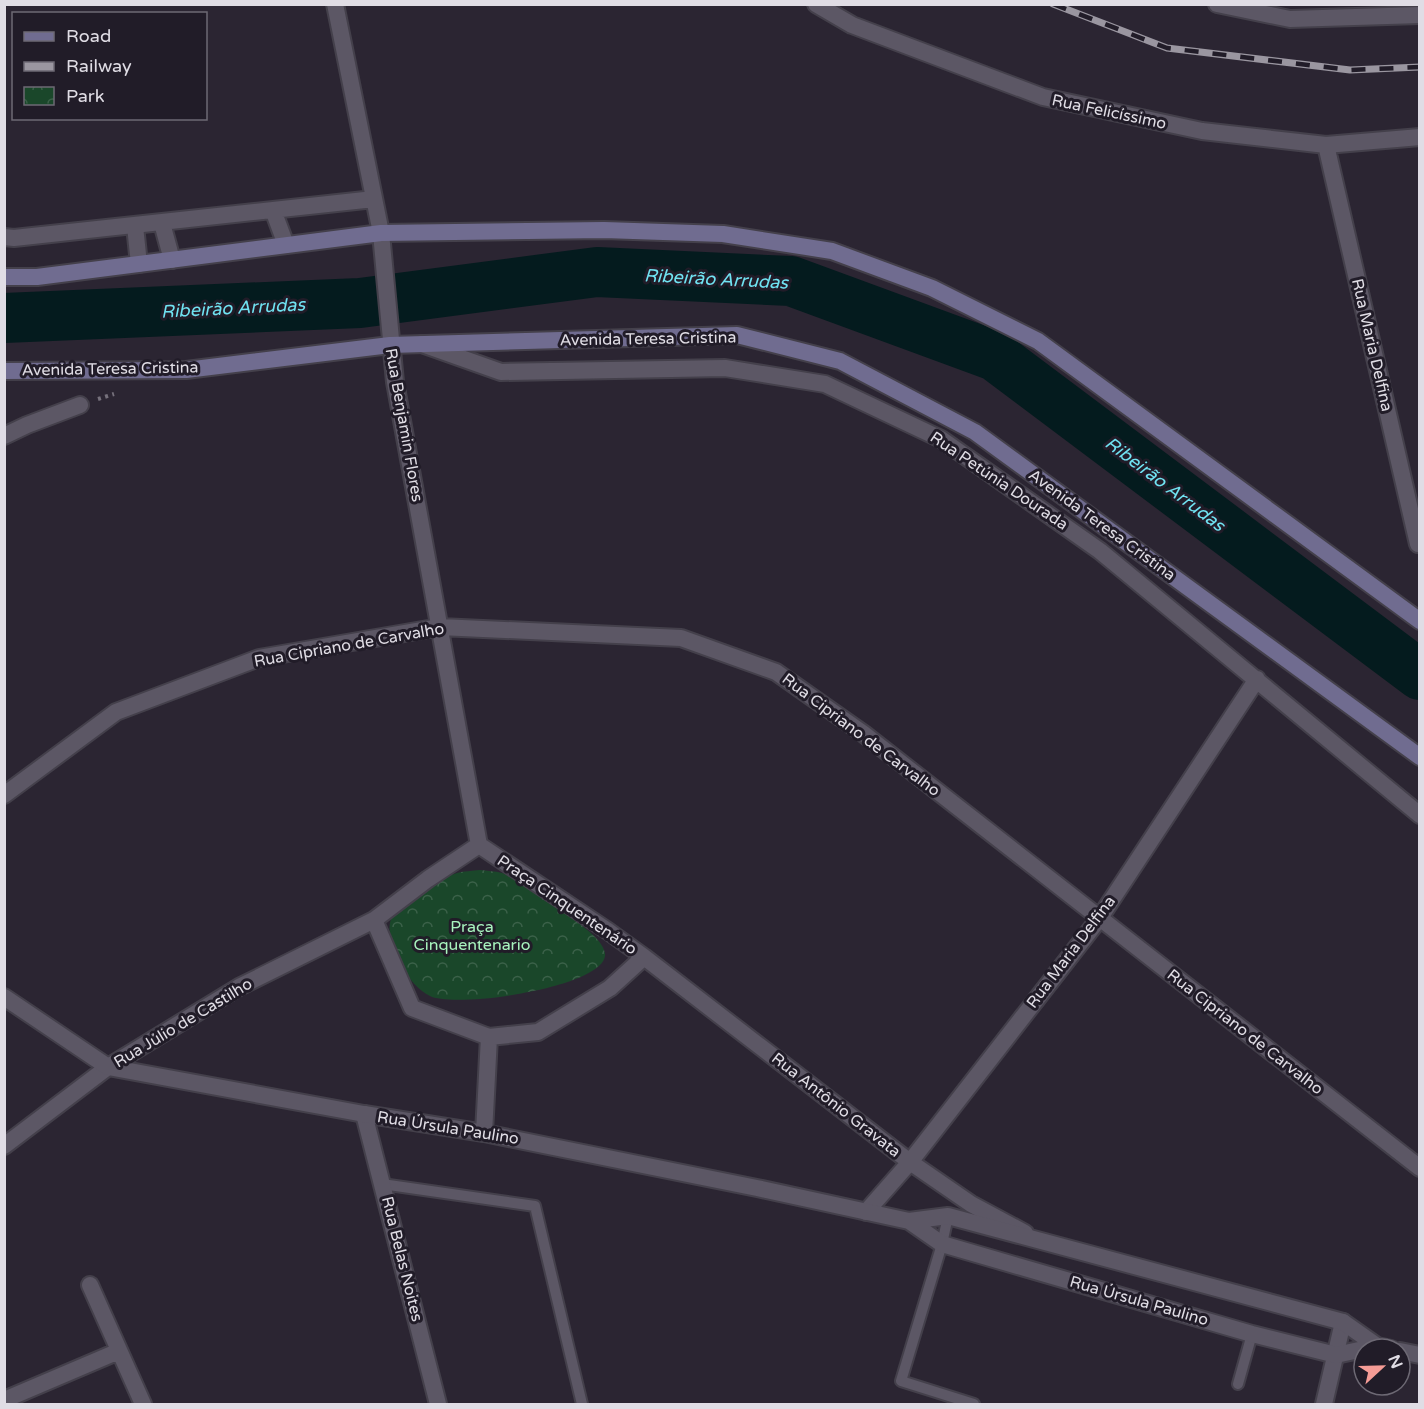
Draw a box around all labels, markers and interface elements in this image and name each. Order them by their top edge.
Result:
legend [12,12,207,120]
text: Road [66,25,111,47]
text: Railway [66,55,132,77]
text: Park [66,85,105,107]
street label: Rua Felicíssimo [1050,90,1168,134]
water label: Ribeirão Arrudas [643,264,790,294]
street label: Rua Maria Delfina [1347,277,1397,413]
water label: Ribeirão Arrudas [160,293,307,323]
street label: Avenida Teresa Cristina [559,327,737,351]
street label: Rua Benjamin Flores [381,347,427,503]
street label: Avenida Teresa Cristina [21,357,199,381]
street label: Rua Petúnia Dourada [926,427,1072,535]
water label: Ribeirão Arrudas [1101,432,1230,537]
street label: Avenida Teresa Cristina [1025,465,1179,585]
street label: Rua Cipriano de Carvalho [252,618,446,672]
street label: Rua Cipriano de Carvalho [778,669,944,801]
street label: Praça Cinquentenário [493,851,641,959]
street label: Rua Maria Delfina [1022,892,1120,1012]
park label: Praça Cinquentenario [414,917,530,955]
street label: Rua Cipriano de Carvalho [1163,965,1327,1099]
street label: Rua Júlio de Castilho [110,974,256,1072]
street label: Rua Antônio Gravata [767,1048,905,1162]
street label: Rua Úrsula Paulino [376,1107,520,1149]
street label: Rua Belas Noites [377,1194,427,1324]
street label: Rua Úrsula Paulino [1067,1272,1211,1330]
north arrow [1352,1337,1412,1397]
text: N [1383,1352,1407,1371]

